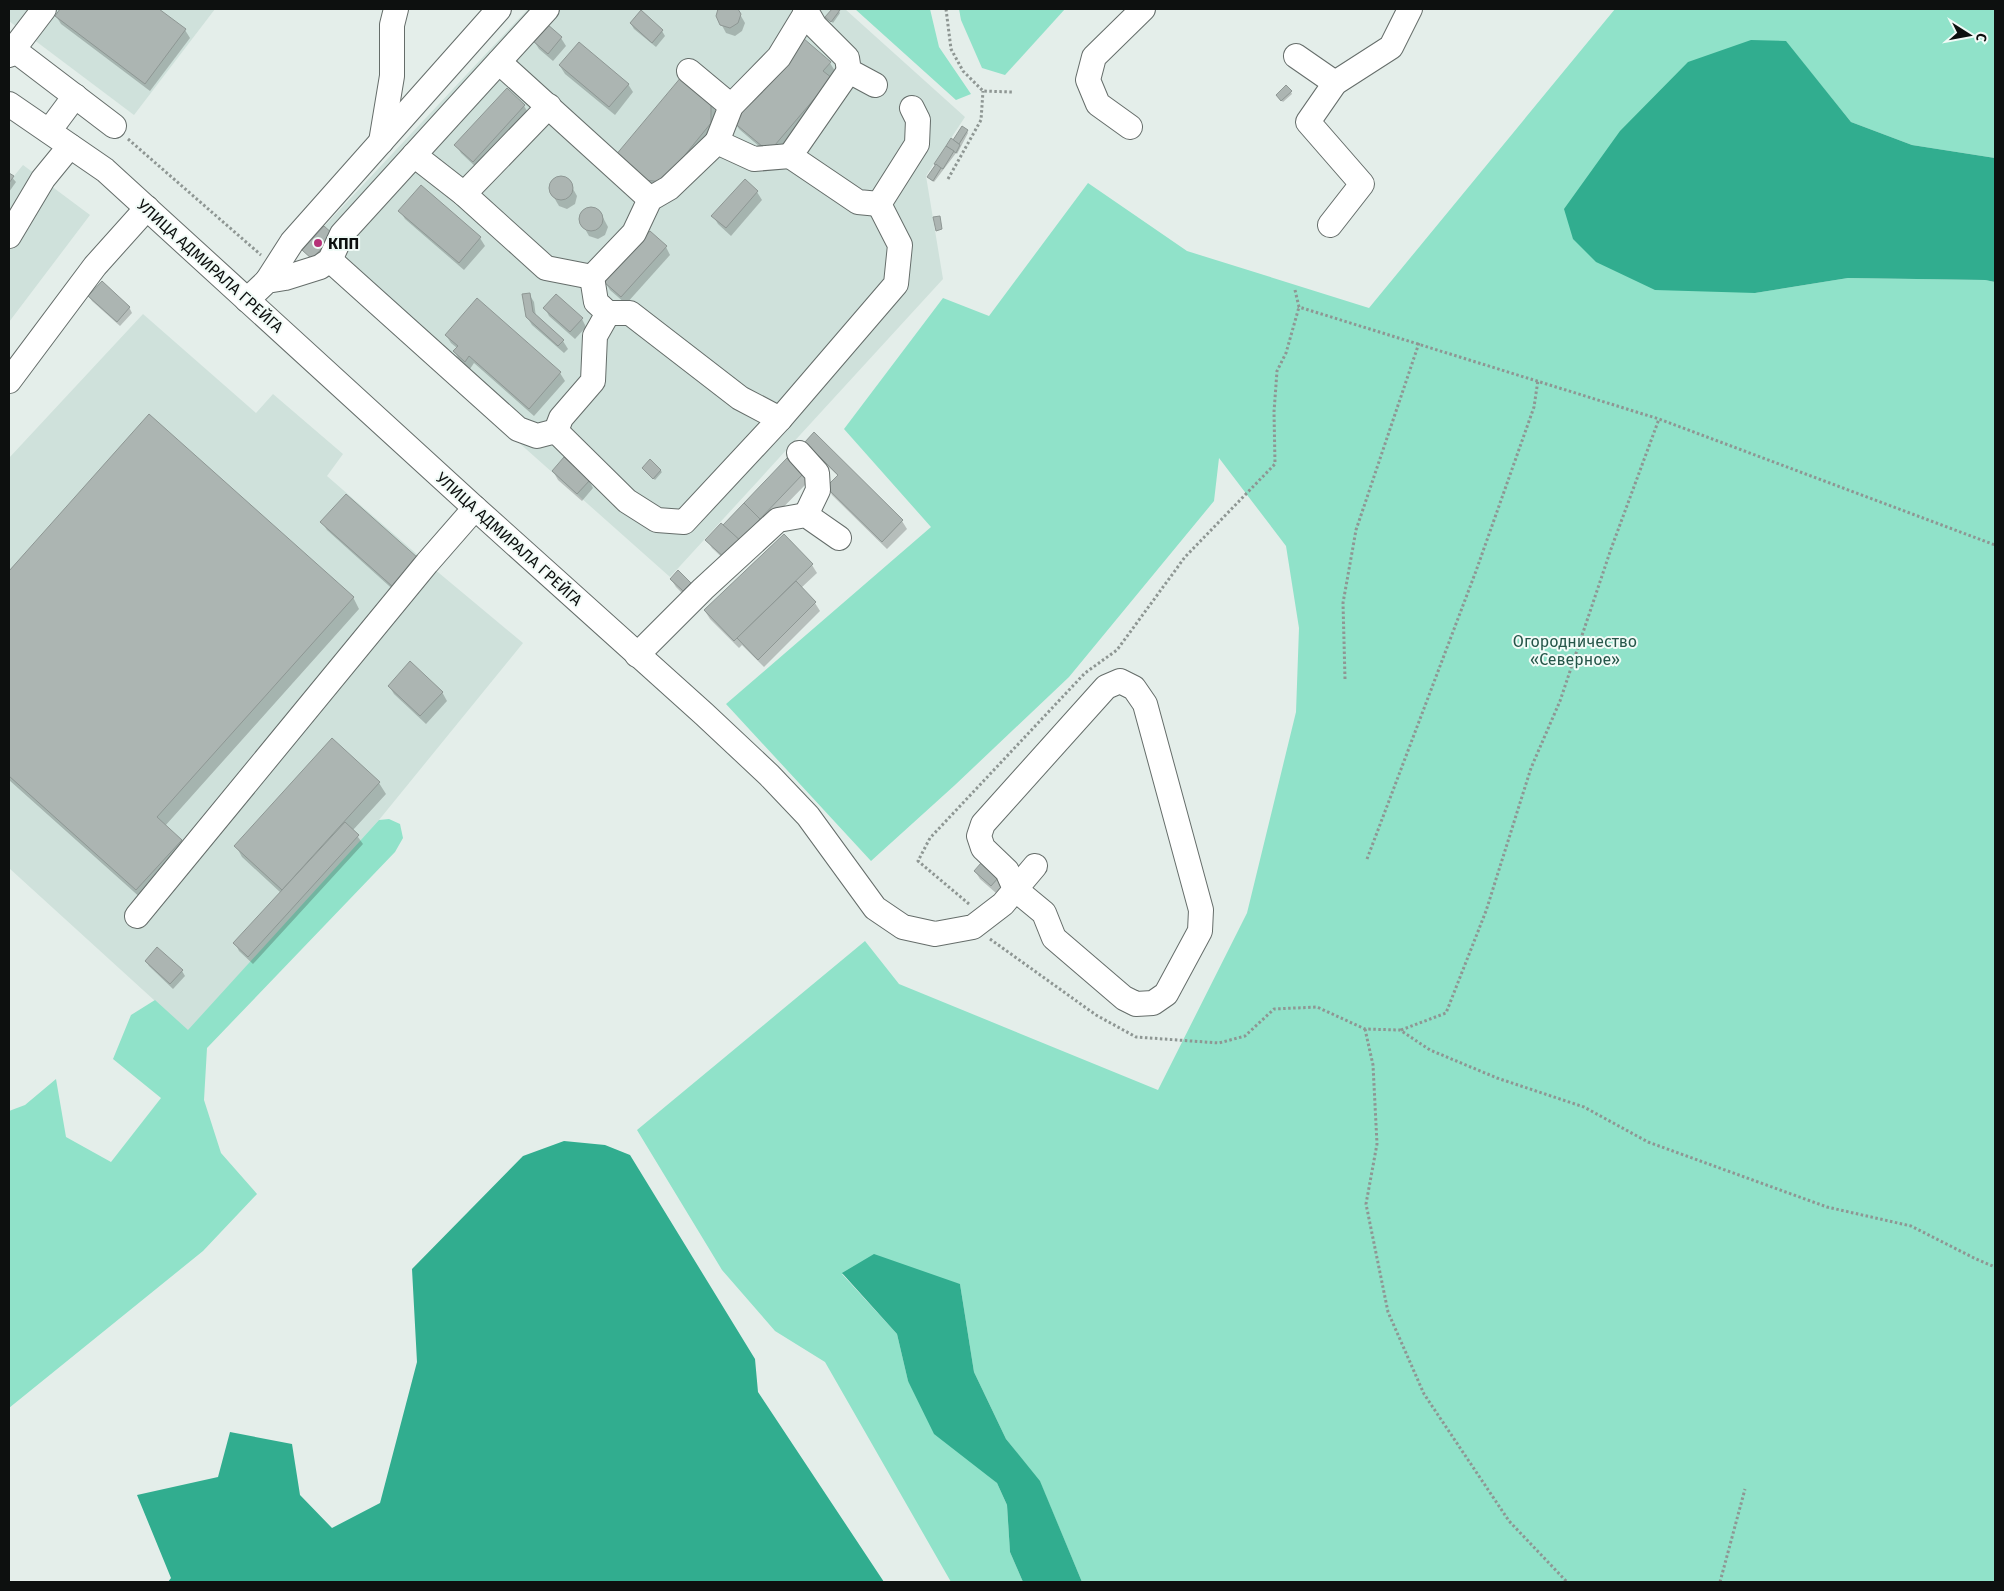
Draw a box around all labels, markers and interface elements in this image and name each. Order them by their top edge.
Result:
north arrow [1944,10,1994,60]
text: С [1972,32,1990,43]
street label: УЛИЦА АДМИРАЛА ГРЕЙГА [133,195,288,337]
place label: КПП [328,234,359,253]
marker: КПП [312,237,324,249]
street label: УЛИЦА АДМИРАЛА ГРЕЙГА [432,468,587,610]
park label: Огородничество «Северное» [1513,632,1637,669]

